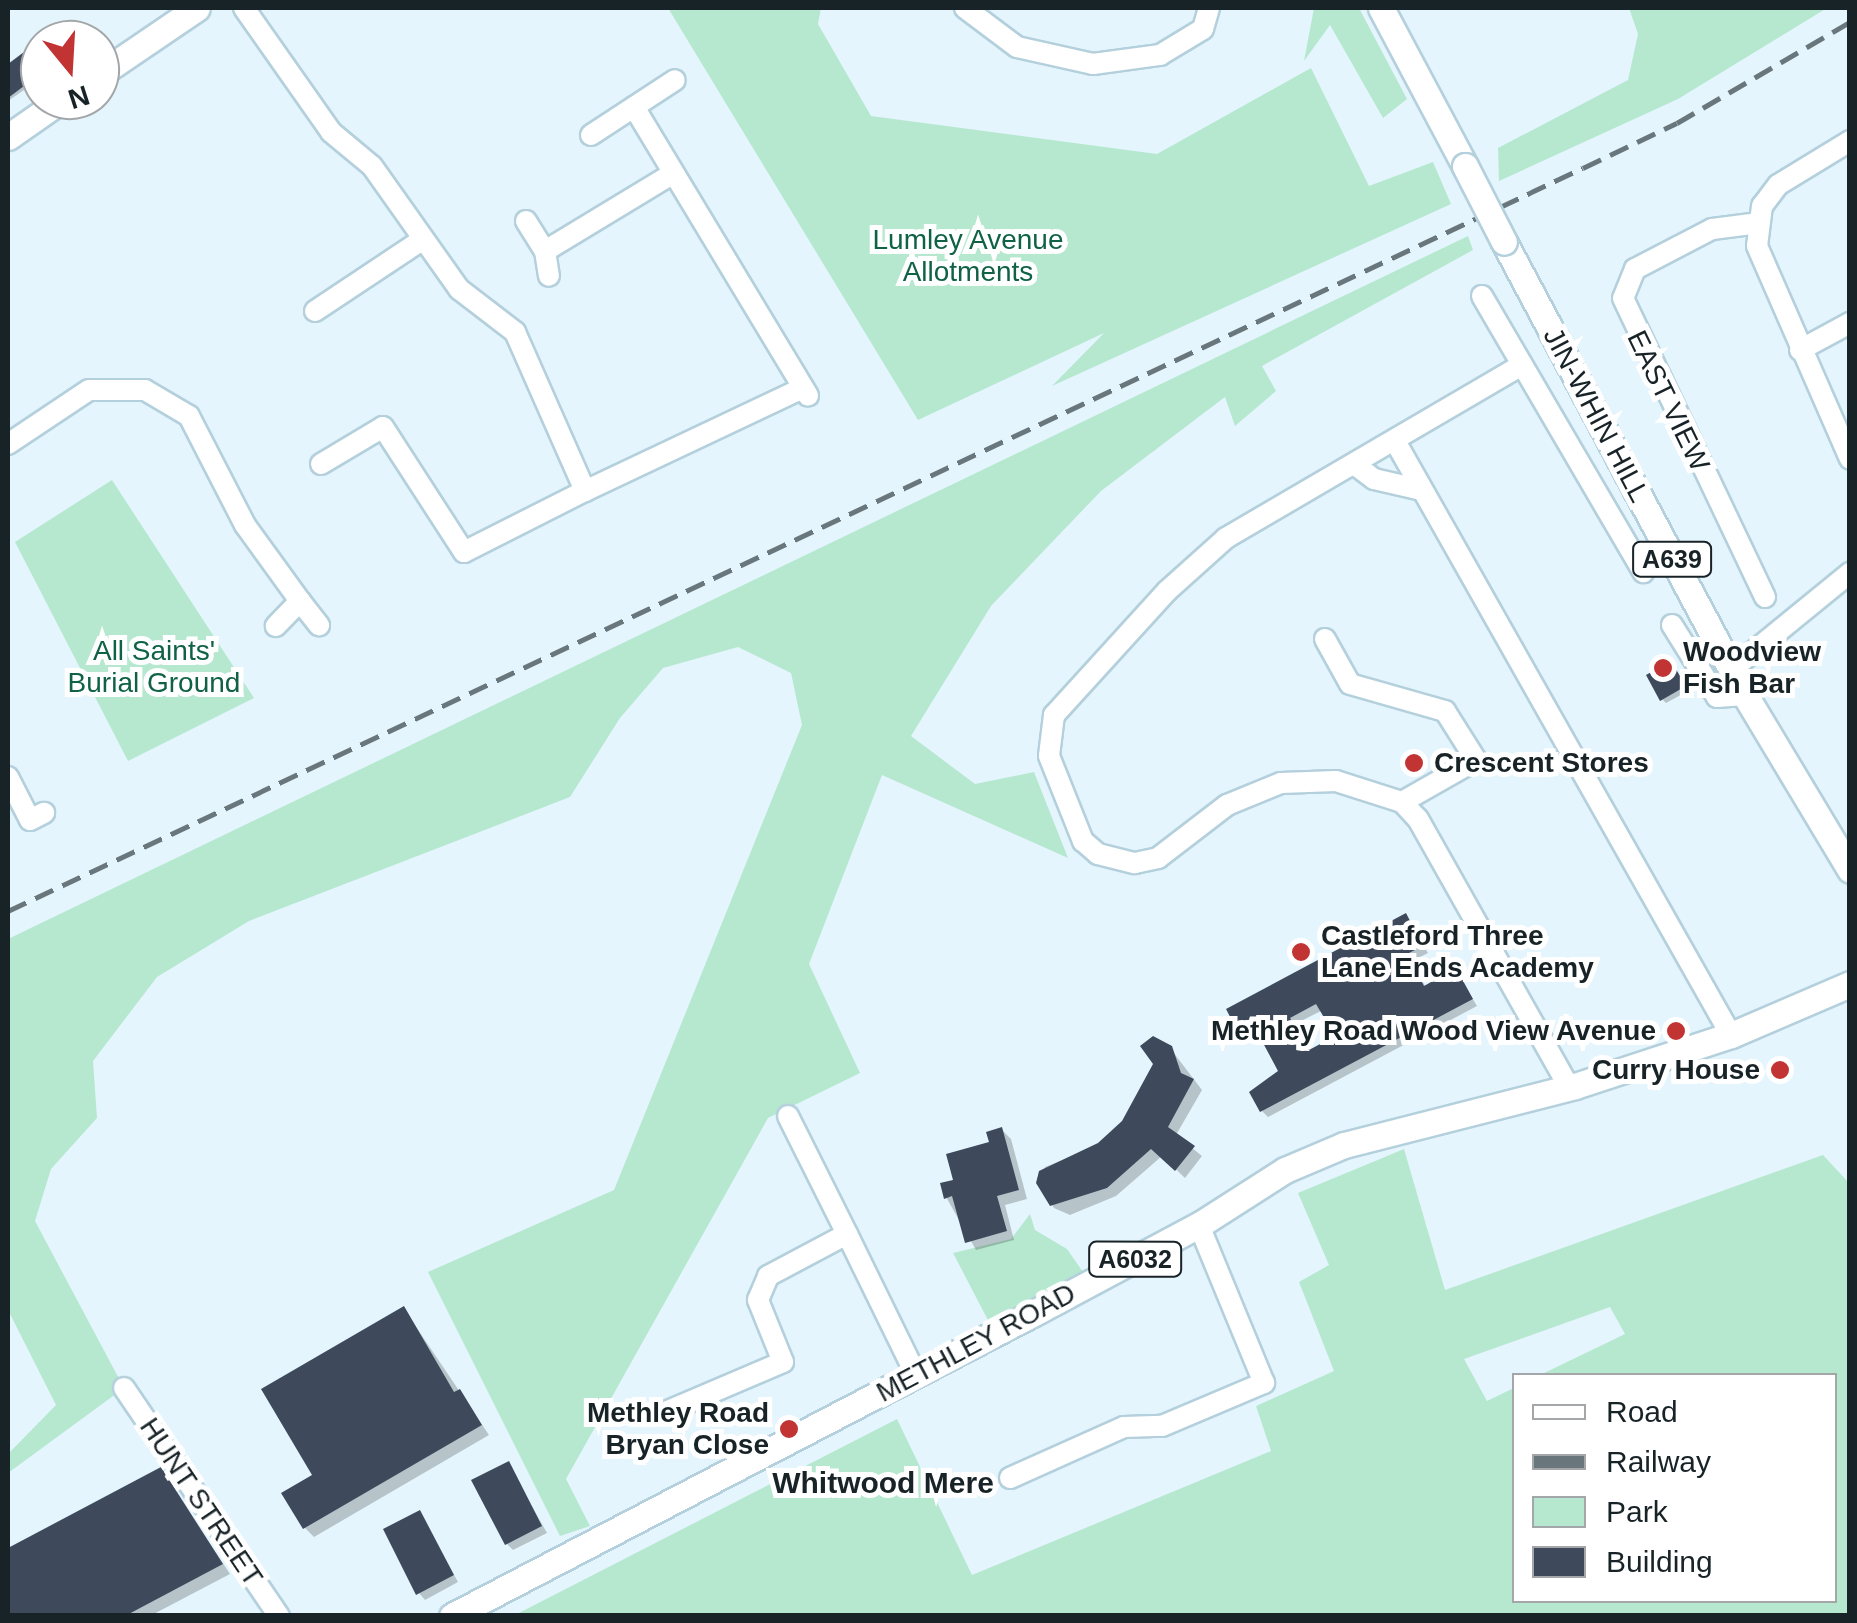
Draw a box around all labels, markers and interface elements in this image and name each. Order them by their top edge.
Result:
north arrow [20,20,120,120]
text: N [64,79,93,115]
park label: Lumley Avenue Allotments [872,223,1064,289]
street label: JIN-WHIN HILL [1536,322,1656,508]
street label: EAST VIEW [1619,325,1717,477]
road number: A639 [1632,539,1712,579]
park label: All Saints' Burial Ground [68,634,240,700]
place label: Woodview Fish Bar [1683,635,1821,701]
marker: Woodview Fish Bar [1652,657,1674,679]
place label: Crescent Stores [1434,746,1649,780]
marker: Crescent Stores [1403,752,1425,774]
place label: Castleford Three Lane Ends Academy [1321,919,1595,985]
marker: Castleford Three Lane Ends Academy [1290,941,1312,963]
place label: Methley Road Wood View Avenue [1210,1014,1656,1048]
marker: Methley Road Wood View Avenue [1665,1020,1687,1042]
place label: Curry House [1592,1053,1760,1087]
marker: Curry House [1769,1059,1791,1081]
road number: A6032 [1088,1239,1182,1279]
street label: METHLEY ROAD [871,1276,1081,1410]
legend [1512,1373,1837,1603]
text: Road [1606,1395,1678,1428]
place label: Methley Road Bryan Close [587,1396,769,1462]
street label: HUNT STREET [132,1411,270,1593]
marker: Methley Road Bryan Close [778,1418,800,1440]
text: Railway [1606,1445,1711,1478]
district label: Whitwood Mere [772,1465,994,1501]
text: Park [1606,1495,1668,1528]
text: Building [1606,1545,1713,1578]

